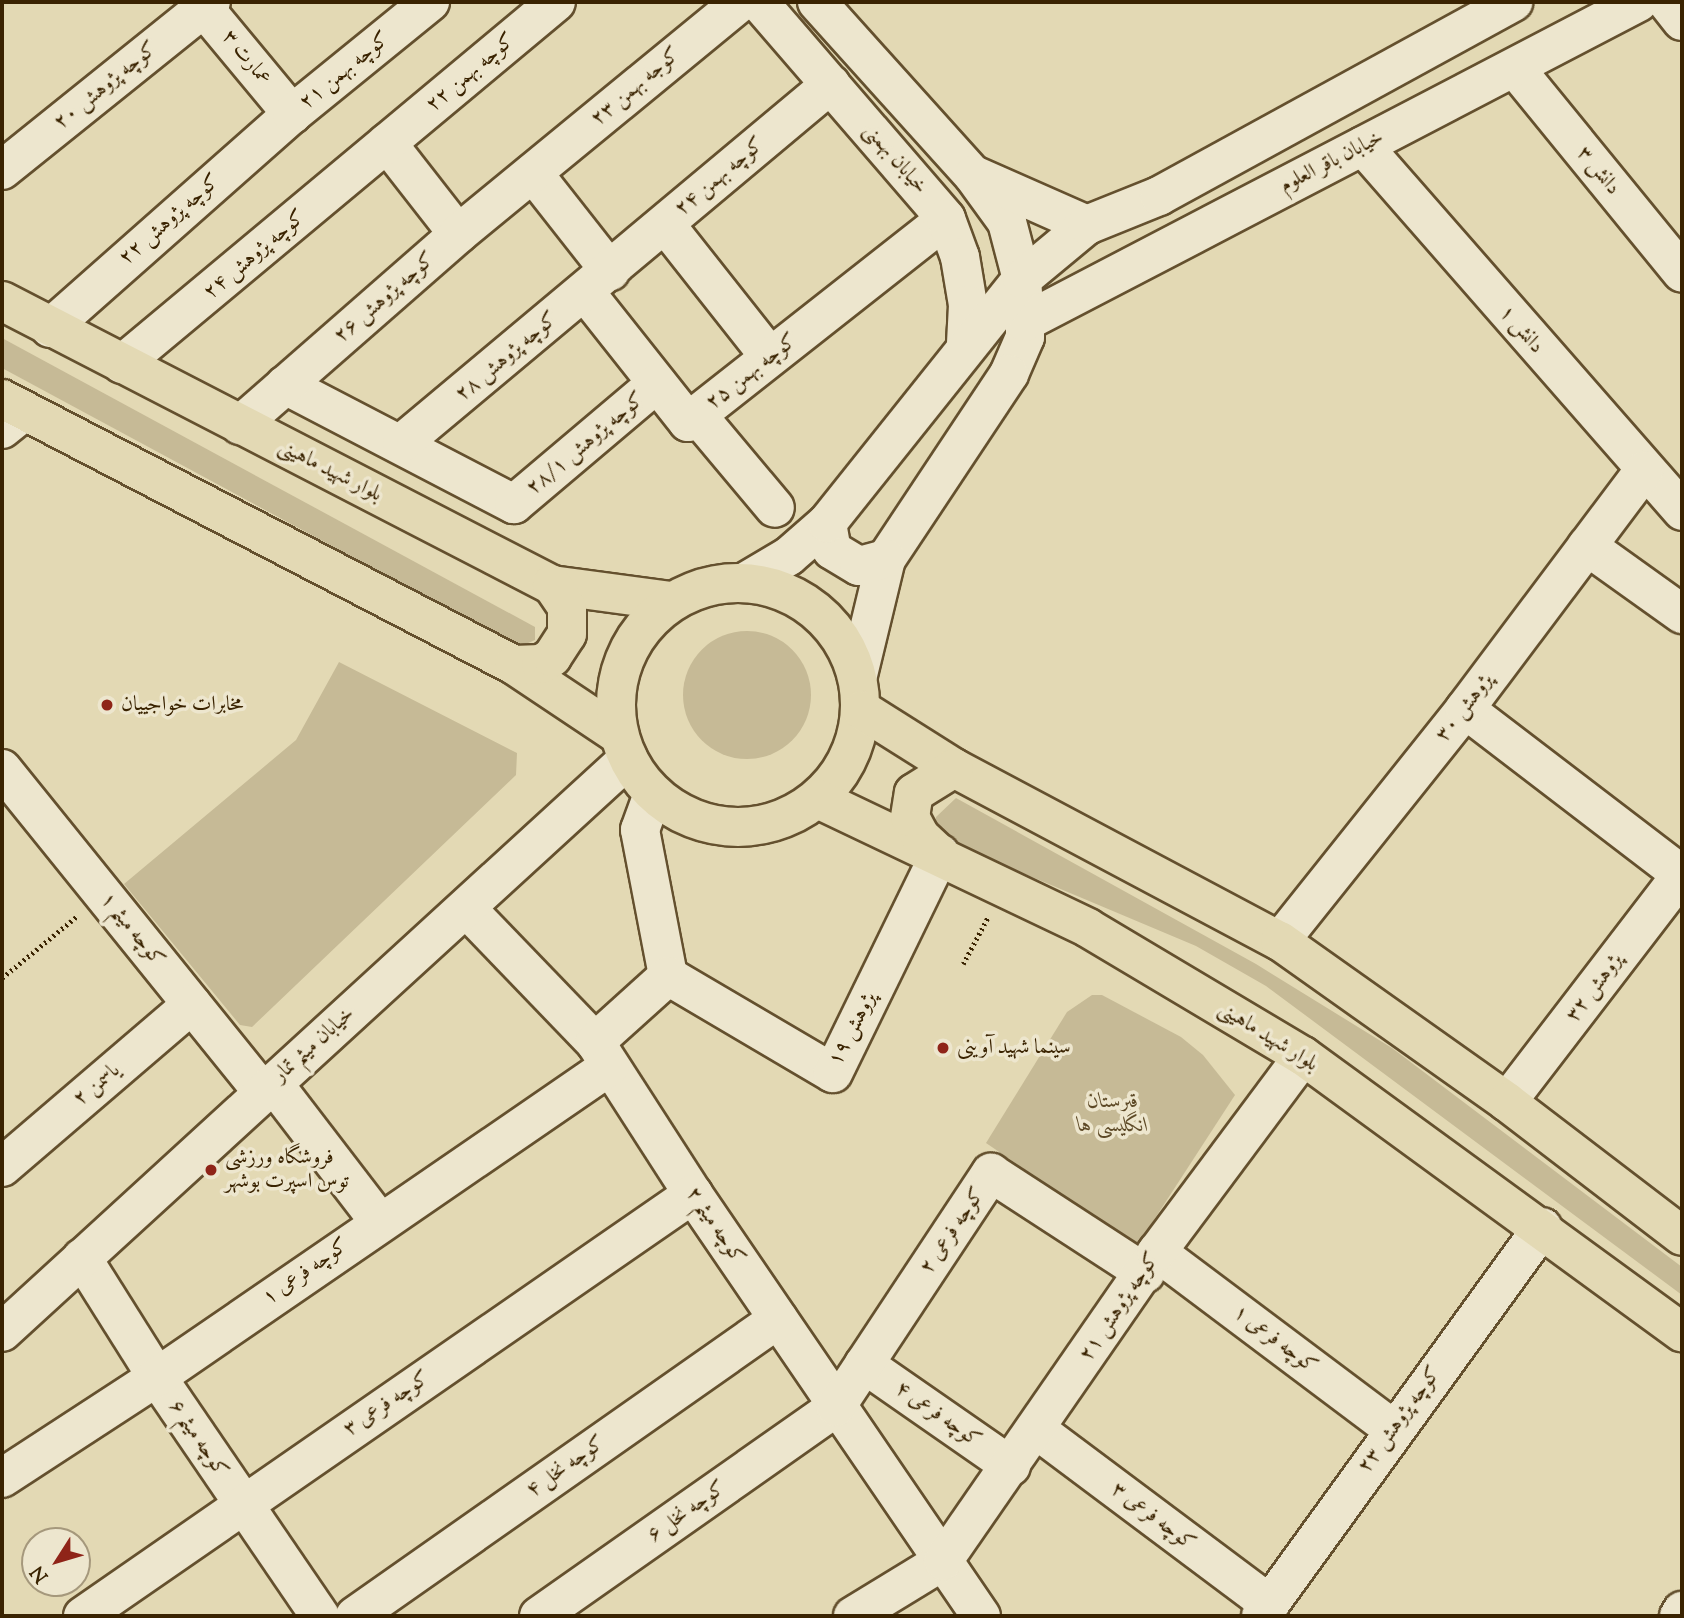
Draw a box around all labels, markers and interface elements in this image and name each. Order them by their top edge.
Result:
street label: عمارت ۳ [216,25,276,91]
street label: کوچه بهمن ۲۱ [295,27,395,115]
street label: کوچه بهمن ۲۲ [421,28,521,118]
street label: کوچه پژوهش ۲۰ [49,37,163,135]
street label: کوجه بهمن ۲۳ [586,42,686,132]
street label: خیابان بهمنی [858,119,932,199]
street label: خیابان باقر العلوم [1276,125,1388,199]
street label: کوچه بهمن ۲۴ [670,132,770,222]
street label: دانش ۳ [1571,141,1625,201]
street label: کوچه پژوهش ۲۲ [114,169,226,271]
street label: کوچه پژوهش ۲۴ [199,205,311,305]
street label: کوچه پژوهش ۲۶ [329,247,441,349]
street label: دانش ۱ [1493,301,1549,359]
street label: کوچه پژوهش ۲۸ [451,307,563,407]
street label: کوچه بهمن ۲۵ [701,328,803,416]
street label: کوچه پژوهش ۲۸/۱ [522,387,650,501]
street label: بلوار شهید ماهینی [274,434,386,508]
street label: پژوهش ۳۰ [1431,669,1499,747]
place label: مخابرات خواجییان [121,692,243,718]
marker: مخابرات خواجییان [99,697,115,713]
street label: کوچه میثم ۱ [95,888,169,972]
street label: پژوهش ۳۲ [1561,949,1629,1027]
street label: پژوهش ۱۹ [823,988,883,1070]
street label: بلوار شهید ماهینی [1214,996,1322,1078]
street label: خیابان میثم تمار [268,1002,360,1088]
place label: سینما شهید آوینی [957,1035,1071,1061]
marker: سینما شهید آوینی [935,1040,951,1056]
street label: یاسمن ۲ [69,1058,125,1112]
park label: قبرستان انگلیسی ها [1078,1089,1148,1139]
place label: فروشگاه ورزشی توس اسپرت بوشهر [225,1145,349,1195]
marker: فروشگاه ورزشی توس اسپرت بوشهر [203,1162,219,1178]
street label: کوچه میثم ۲ [680,1182,750,1270]
street label: کوچه فرعی ۲ [915,1183,991,1279]
street label: کوچه فرعی ۱ [258,1233,354,1311]
street label: کوچه پژوهش ۲۱ [1074,1248,1166,1366]
street label: کوچه فرعی ۱ [1228,1300,1322,1380]
street label: کوچه پژوهش ۲۳ [1353,1362,1447,1478]
street label: کوچه فرعی ۳ [339,1366,435,1442]
street label: کوچه فرعی ۴ [890,1376,986,1454]
street label: کوچه میثم ۶ [163,1395,233,1483]
street label: کوچه نخل ۴ [522,1431,610,1503]
street label: کوچه نخل ۶ [643,1476,731,1548]
street label: کوچه فرعی ۳ [1106,1477,1200,1557]
north arrow [21,1527,91,1597]
text: N [25,1560,56,1588]

